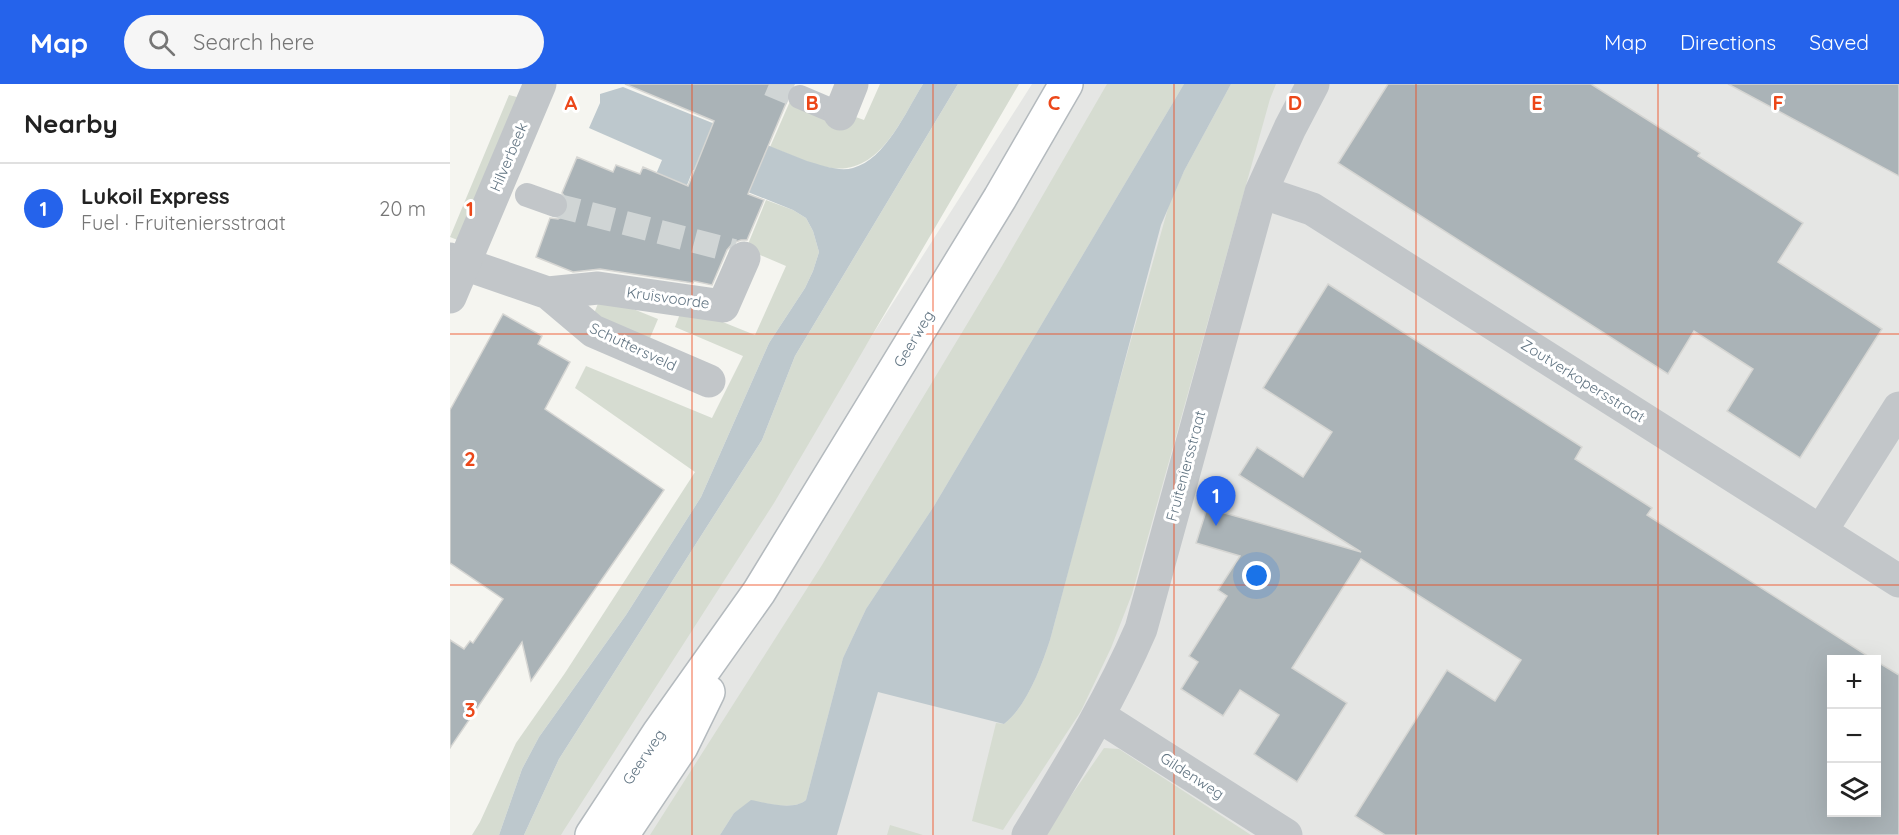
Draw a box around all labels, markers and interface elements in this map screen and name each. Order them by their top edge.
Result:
search box [124,15,544,69]
text: Map [30,25,88,60]
icon: search [145,26,178,59]
text: Search here [193,28,315,56]
text: Map [1604,29,1647,55]
text: Directions [1680,29,1776,55]
text: Saved [1809,29,1869,55]
text: A [565,90,578,115]
text: B [805,90,819,115]
text: C [1048,90,1061,115]
text: D [1288,90,1302,115]
text: E [1531,90,1543,115]
text: F [1772,90,1784,115]
text: Nearby [24,107,118,140]
street label: Hilverbeek [485,119,532,194]
text: Lukoil Express [81,182,230,210]
text: 1 [40,196,47,221]
text: 20 m [379,196,426,221]
text: 1 [466,196,474,221]
text: Fuel · Fruiteniersstraat [81,210,286,235]
street label: Kruisvoorde [625,282,711,313]
street label: Geerweg [889,307,938,371]
street label: Schuttersveld [587,318,680,375]
street label: Zoutverkopersstraat [1518,335,1649,426]
street label: Fruiteniersstraat [1162,409,1209,523]
text: 2 [464,446,476,471]
pin: 1 [1196,476,1236,526]
your location [1242,561,1271,590]
map controls [1827,655,1881,817]
button: + [1827,655,1881,709]
text: 3 [465,697,475,722]
button: − [1827,709,1881,763]
street label: Geerweg [618,725,669,788]
street label: Gildenweg [1157,748,1228,803]
button: layers [1827,763,1881,817]

